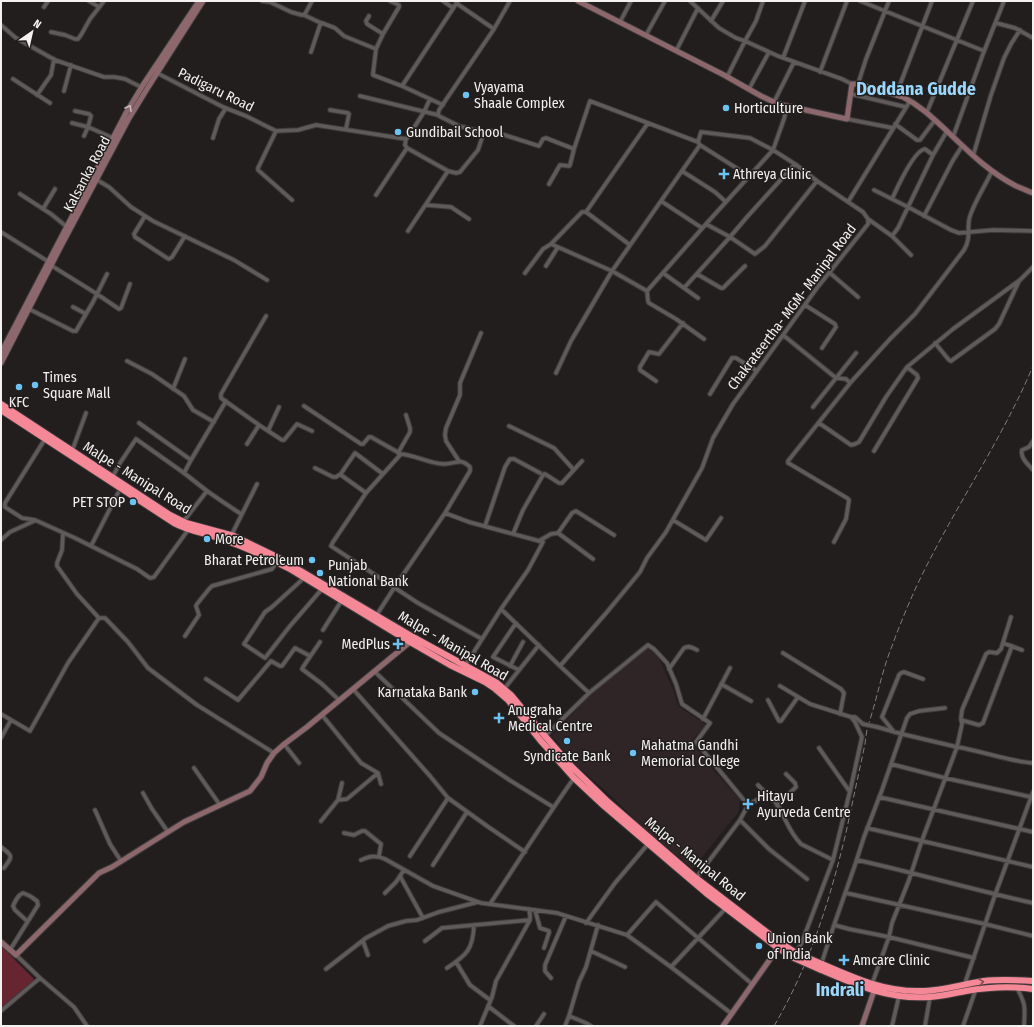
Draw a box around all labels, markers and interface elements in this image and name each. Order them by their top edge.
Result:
north arrow [12,12,52,52]
text: N [31,17,44,31]
street label: Padigaru Road [175,64,257,116]
district label: Doddana Gudde [856,78,976,100]
place label: Vyayama Shaale Complex [474,79,565,112]
marker: Vyayama Shaale Complex [461,90,471,100]
place label: Horticulture [734,100,803,117]
marker: Horticulture [721,103,731,113]
one-way arrow [125,105,132,112]
place label: Gundibail School [406,124,503,141]
marker: Gundibail School [393,127,403,137]
street label: Kalsanka Road [60,133,114,215]
place label: Athreya Clinic [733,166,811,183]
marker: Athreya Clinic [718,168,730,180]
street label: Chakrateertha- MGM- Manipal Road [724,221,860,393]
place label: Times Square Mall [43,369,111,402]
marker: Times Square Mall [30,380,40,390]
marker: KFC [14,382,24,392]
place label: KFC [9,394,29,411]
street label: Malpe - Manipal Road [80,438,194,518]
place label: PET STOP [73,494,125,511]
marker: PET STOP [128,497,138,507]
place label: More [215,531,244,548]
marker: More [202,534,212,544]
place label: Bharat Petroleum [204,552,304,569]
marker: Bharat Petroleum [307,555,317,565]
place label: Punjab National Bank [328,557,409,590]
marker: Punjab National Bank [315,568,325,578]
street label: Malpe - Manipal Road [395,608,511,684]
place label: MedPlus [341,636,390,653]
marker: MedPlus [393,639,403,649]
place label: Karnataka Bank [377,684,467,701]
marker: Karnataka Bank [470,687,480,697]
place label: Anugraha Medical Centre [508,702,593,735]
marker: Anugraha Medical Centre [493,712,505,724]
marker: Syndicate Bank [562,736,572,746]
place label: Mahatma Gandhi Memorial College [641,737,740,770]
place label: Syndicate Bank [523,748,611,765]
marker: Mahatma Gandhi Memorial College [628,748,638,758]
place label: Hitayu Ayurveda Centre [757,788,851,821]
marker: Hitayu Ayurveda Centre [742,798,754,810]
street label: Malpe - Manipal Road [641,813,749,905]
place label: Union Bank of India [767,930,833,963]
marker: Union Bank of India [754,941,764,951]
place label: Amcare Clinic [853,952,930,969]
marker: Amcare Clinic [838,954,850,966]
one-way arrow [978,978,984,987]
district label: Indrali [816,979,864,1001]

